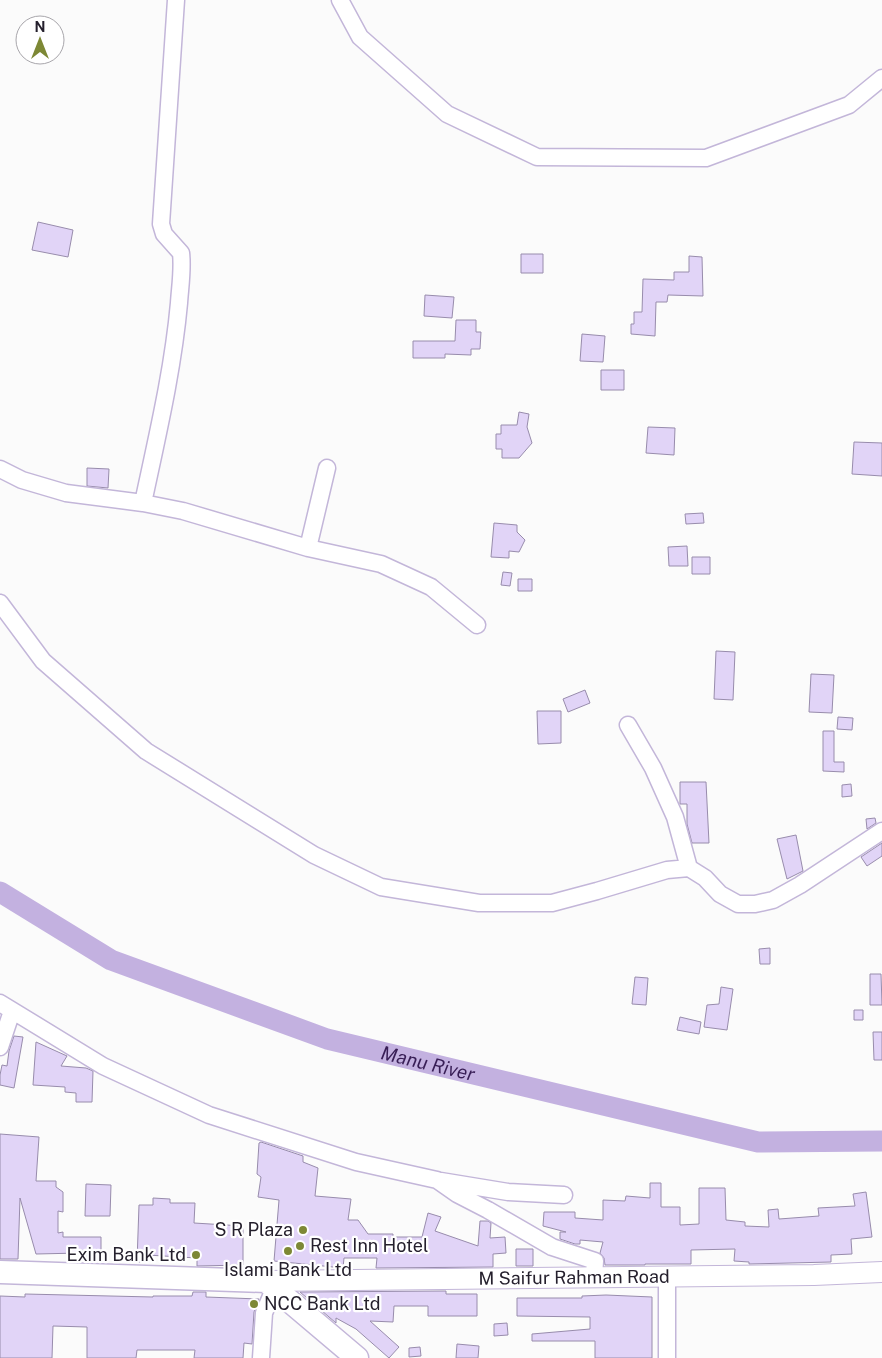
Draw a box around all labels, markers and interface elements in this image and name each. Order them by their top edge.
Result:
north arrow [15,15,65,65]
text: N [35,19,45,35]
water label: Manu River [379,1041,478,1085]
place label: S R Plaza [215,1219,293,1240]
marker: S R Plaza [297,1224,309,1236]
place label: Rest Inn Hotel [310,1235,428,1256]
marker: Rest Inn Hotel [294,1240,306,1252]
place label: Exim Bank Ltd [66,1244,186,1265]
marker: Islami Bank Ltd [282,1245,294,1257]
marker: Exim Bank Ltd [190,1249,202,1261]
place label: Islami Bank Ltd [224,1259,352,1280]
street label: M Saifur Rahman Road [478,1266,670,1289]
place label: NCC Bank Ltd [264,1293,381,1314]
marker: NCC Bank Ltd [248,1298,260,1310]

